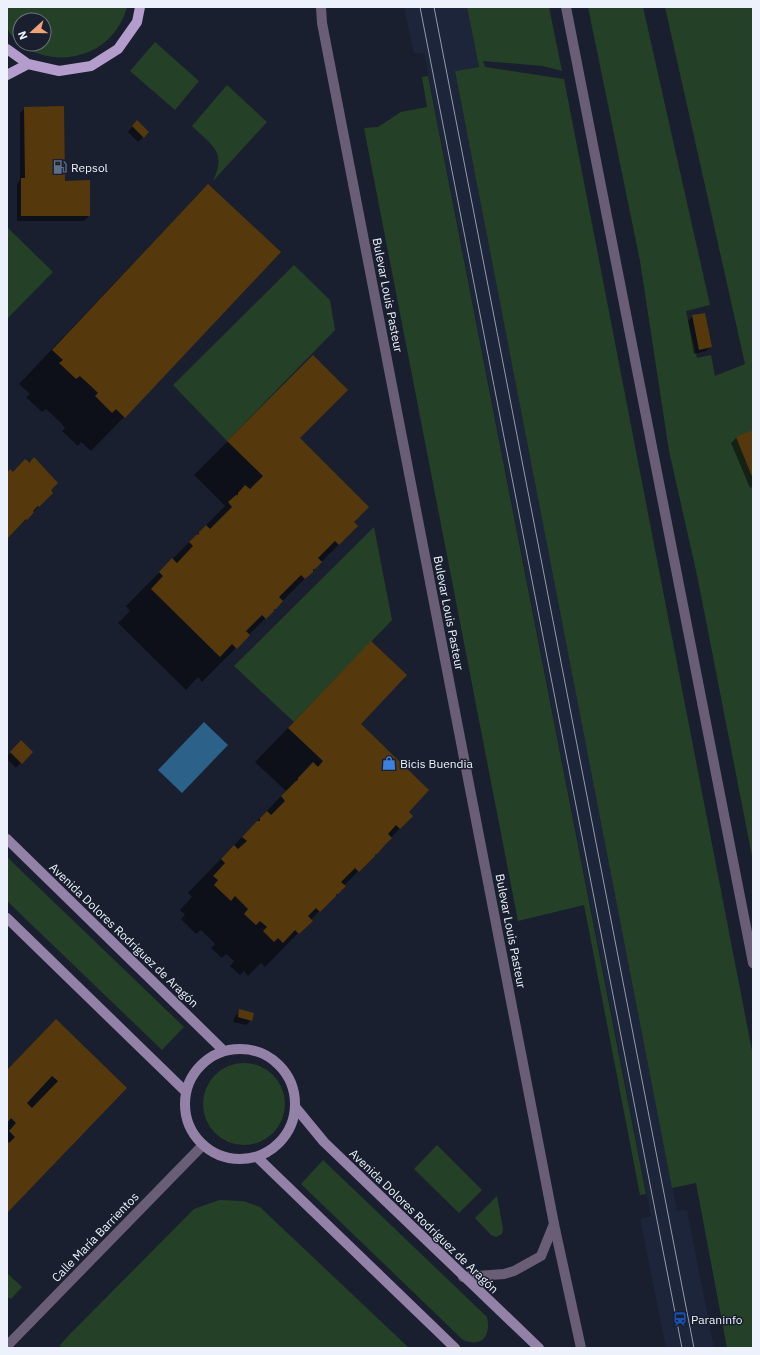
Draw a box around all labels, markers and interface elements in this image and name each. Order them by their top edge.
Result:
north arrow [12,12,52,52]
text: N [15,29,31,42]
fuel station icon: Repsol [52,159,68,175]
place label: Repsol [71,160,108,175]
street label: Bulevar Louis Pasteur [370,237,407,354]
street label: Bulevar Louis Pasteur [431,555,468,672]
shop icon: Bicis Buendia [381,755,397,771]
place label: Bicis Buendia [400,756,474,771]
street label: Avenida Dolores Rodríguez de Aragón [46,860,202,1010]
street label: Bulevar Louis Pasteur [493,873,530,990]
street label: Avenida Dolores Rodríguez de Aragón [346,1146,502,1296]
street label: Calle María Barrientos [48,1189,142,1285]
station icon: Paraninfo [672,1311,688,1327]
place label: Paraninfo [691,1312,743,1327]

